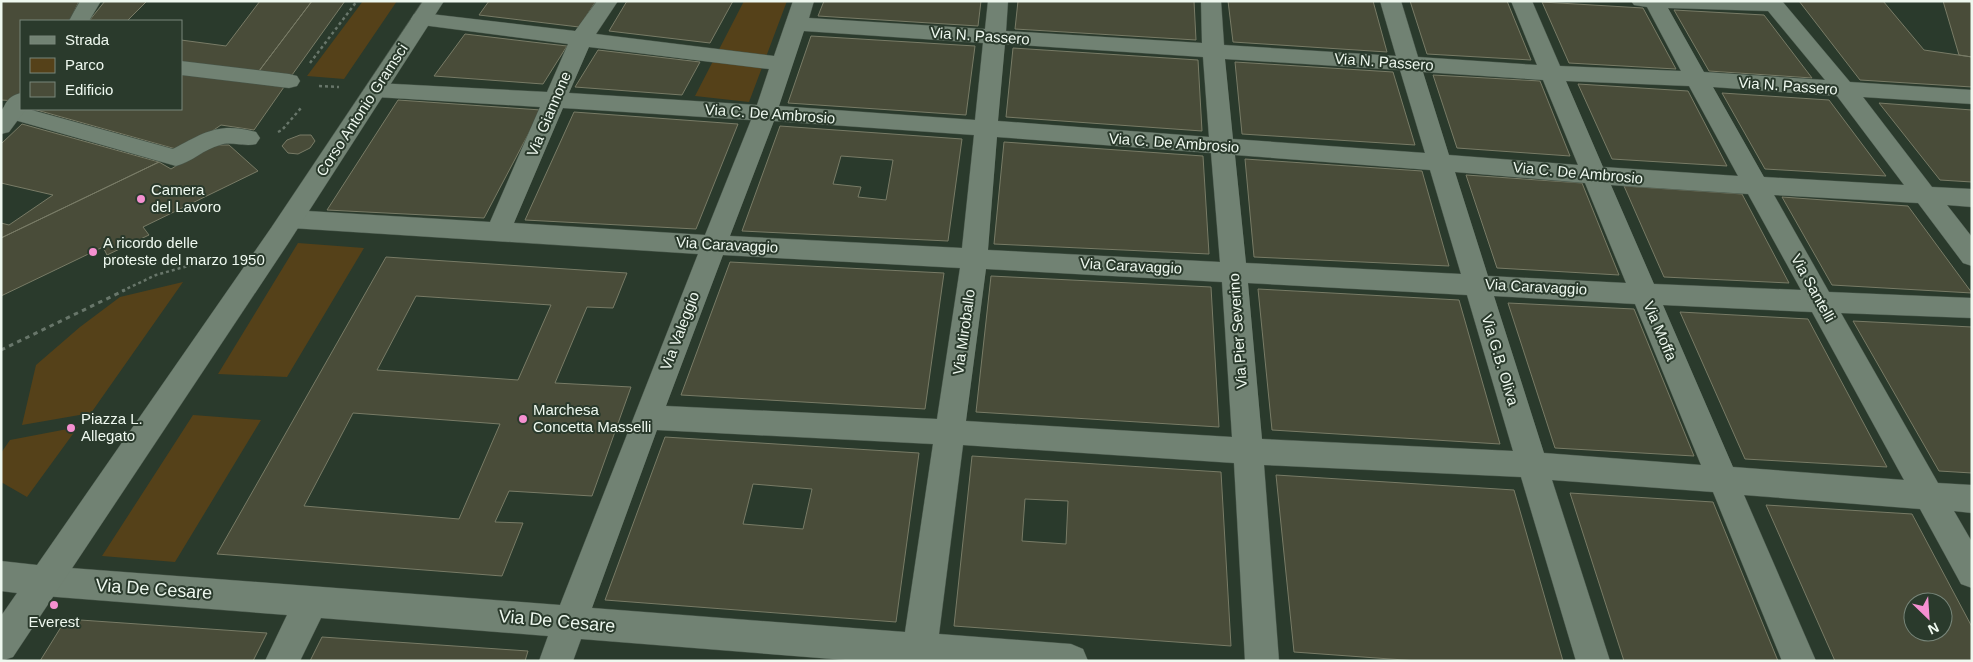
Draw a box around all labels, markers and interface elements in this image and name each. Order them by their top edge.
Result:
legend [20,20,182,110]
street label: Via N. Passero [930,24,1030,47]
text: Strada [65,31,110,48]
street label: Corso Antonio Gramsci [312,40,411,179]
street label: Via N. Passero [1334,50,1434,73]
text: Parco [65,56,104,73]
street label: Via Giannone [523,69,574,159]
street label: Via N. Passero [1738,74,1838,97]
text: Edificio [65,81,113,98]
street label: Via C. De Ambrosio [704,100,836,127]
street label: Via C. De Ambrosio [1108,129,1240,156]
street label: Via C. De Ambrosio [1512,158,1644,187]
place label: Camera del Lavoro [151,181,221,215]
marker: Camera del Lavoro [135,193,147,205]
street label: Via Caravaggio [676,233,779,256]
place label: A ricordo delle proteste del marzo 1950 [103,234,265,268]
marker: A ricordo delle proteste del marzo 1950 [87,246,99,258]
street label: Via Santelli [1788,251,1839,325]
street label: Via Caravaggio [1080,254,1183,277]
street label: Via Pier Severino [1225,273,1250,389]
street label: Via Caravaggio [1485,275,1588,298]
street label: Via Miroballo [949,288,978,376]
street label: Via Valeggio [657,289,702,373]
street label: Via Moffa [1640,299,1681,364]
street label: Via G.B. Oliva [1479,312,1523,408]
place label: Marchesa Concetta Masselli [533,401,651,435]
place label: Piazza L. Allegato [81,410,143,444]
marker: Marchesa Concetta Masselli [517,413,529,425]
marker: Piazza L. Allegato [65,422,77,434]
street label: Via De Cesare [95,575,213,603]
north arrow [1903,592,1953,642]
marker: Everest [48,599,60,611]
street label: Via De Cesare [498,606,616,636]
place label: Everest [29,613,80,630]
text: N [1926,619,1941,638]

